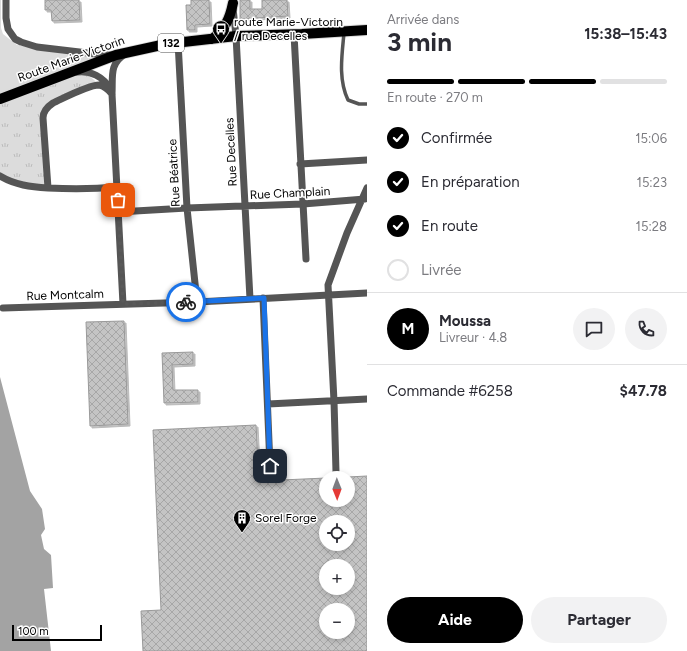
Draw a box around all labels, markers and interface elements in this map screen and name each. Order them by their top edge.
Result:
text: Arrivée dans [387,12,459,27]
place label: route Marie-Victorin / rue Decelles [234,15,343,43]
bus stop icon: route Marie-Victorin / rue Decelles [211,19,231,44]
text: 15:38–15:43 [584,25,667,43]
text: 3 min [387,26,452,58]
street label: Route Marie-Victorin [16,33,127,85]
road number: 132 [158,34,184,52]
text: En route · 270 m [387,90,483,105]
street label: Rue Decelles [222,117,240,187]
icon: check [387,127,409,149]
text: Confirmée [421,129,492,147]
text: 15:06 [635,131,667,146]
street label: Rue Béatrice [165,138,183,207]
icon: check [387,171,409,193]
text: En préparation [421,173,520,191]
text: 15:23 [637,175,667,190]
pin [101,183,135,217]
street label: Rue Champlain [249,184,331,202]
icon: bag [107,189,129,211]
icon: check [387,215,409,237]
text: En route [421,217,478,235]
text: 15:28 [636,219,667,234]
text: Livrée [421,261,462,279]
courier [166,282,206,322]
street label: Rue Montcalm [26,287,104,303]
icon: bike [175,291,197,313]
button: chat [573,308,615,350]
button: phone [625,308,667,350]
text: Moussa [439,312,491,330]
text: M [402,320,414,338]
text: Livreur · 4.8 [439,330,507,345]
text: Commande #6258 [387,382,513,400]
text: $47.78 [620,382,667,400]
pin [253,449,287,483]
icon: home [259,455,281,477]
north arrow [319,471,355,507]
map controls [319,471,355,639]
building icon: Sorel Forge [232,508,252,533]
place label: Sorel Forge [255,511,317,525]
button: locate [319,515,355,551]
button: + [319,559,355,595]
button: Aide [387,597,523,643]
button: Partager [531,597,667,643]
button: − [319,603,355,639]
scale bar [12,623,102,642]
text: 100 m [18,625,49,638]

